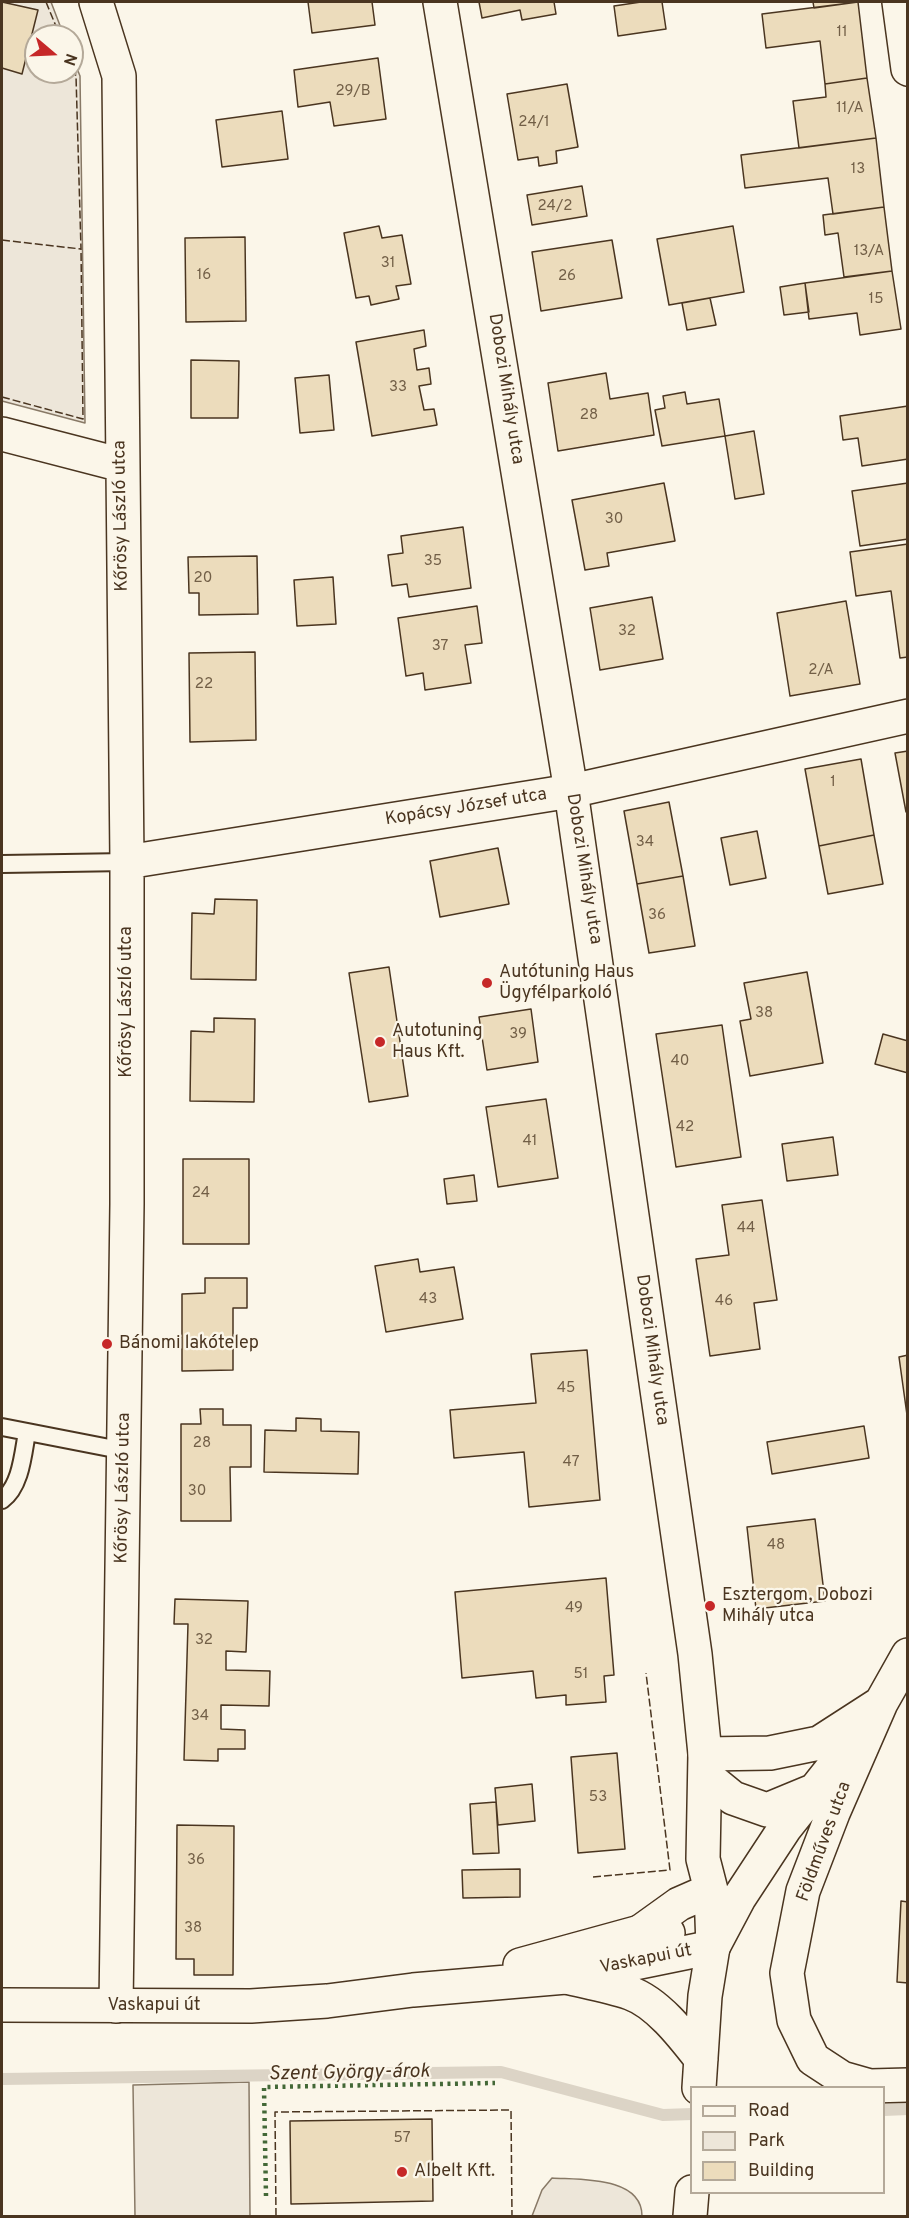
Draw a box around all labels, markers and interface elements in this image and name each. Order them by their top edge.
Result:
north arrow [24,24,84,84]
house number: 11 [836,24,848,42]
text: N [58,51,80,68]
house number: 29/B [335,83,371,101]
house number: 11/A [836,100,864,118]
house number: 24/1 [518,114,550,132]
house number: 13 [851,161,865,179]
house number: 24/2 [538,198,572,216]
house number: 13/A [854,243,884,261]
house number: 31 [381,255,395,273]
house number: 16 [197,267,211,285]
house number: 26 [558,268,576,286]
house number: 15 [869,291,883,309]
street label: Dobozi Mihály utca [482,312,528,466]
house number: 33 [389,379,407,397]
house number: 28 [580,407,598,425]
street label: Kőrösy László utca [110,440,134,592]
house number: 30 [605,511,623,529]
house number: 35 [424,553,442,571]
house number: 20 [194,570,212,588]
house number: 32 [618,623,636,641]
house number: 37 [432,638,448,656]
house number: 2/A [808,662,834,680]
house number: 22 [195,676,213,694]
house number: 1 [830,774,836,792]
street label: Kopácsy József utca [384,785,548,831]
street label: Dobozi Mihály utca [560,792,606,946]
house number: 34 [636,834,654,852]
house number: 36 [648,907,666,925]
street label: Kőrösy László utca [116,926,138,1078]
place label: Autótuning Haus Ügyfélparkoló [499,962,634,1004]
marker: Autótuning Haus Ügyfélparkoló [480,976,494,990]
house number: 38 [755,1005,773,1023]
place label: Autotuning Haus Kft. [392,1021,483,1064]
house number: 39 [509,1026,527,1044]
marker: Autotuning Haus Kft. [373,1035,387,1049]
house number: 40 [671,1053,689,1071]
house number: 42 [676,1119,694,1137]
house number: 41 [523,1133,537,1151]
house number: 24 [192,1185,210,1203]
house number: 44 [737,1220,755,1238]
street label: Dobozi Mihály utca [630,1273,672,1427]
house number: 43 [419,1291,437,1309]
house number: 46 [715,1293,733,1311]
place label: Bánomi lakótelep [119,1333,259,1355]
marker: Bánomi lakótelep [100,1337,114,1351]
house number: 45 [557,1380,575,1398]
street label: Kőrösy László utca [112,1412,136,1564]
house number: 28 [193,1435,211,1453]
house number: 47 [563,1454,579,1472]
house number: 30 [188,1483,206,1501]
house number: 48 [767,1537,785,1555]
place label: Esztergom, Dobozi Mihály utca [722,1585,873,1628]
marker: Esztergom, Dobozi Mihály utca [703,1599,717,1613]
house number: 49 [565,1600,583,1618]
house number: 32 [195,1632,213,1650]
house number: 51 [574,1666,588,1684]
house number: 34 [191,1708,209,1726]
street label: Földműves utca [793,1779,857,1905]
house number: 53 [589,1789,607,1807]
house number: 36 [187,1852,205,1870]
house number: 38 [184,1920,202,1938]
street label: Vaskapui út [598,1941,694,1979]
street label: Vaskapui út [107,1995,201,2017]
water label: Szent György-árok [268,2061,430,2087]
legend [690,2086,885,2194]
text: Road [748,2100,790,2123]
house number: 57 [394,2130,410,2148]
text: Park [748,2130,785,2153]
text: Building [748,2160,814,2183]
place label: Albelt Kft. [414,2161,495,2183]
marker: Albelt Kft. [395,2165,409,2179]

